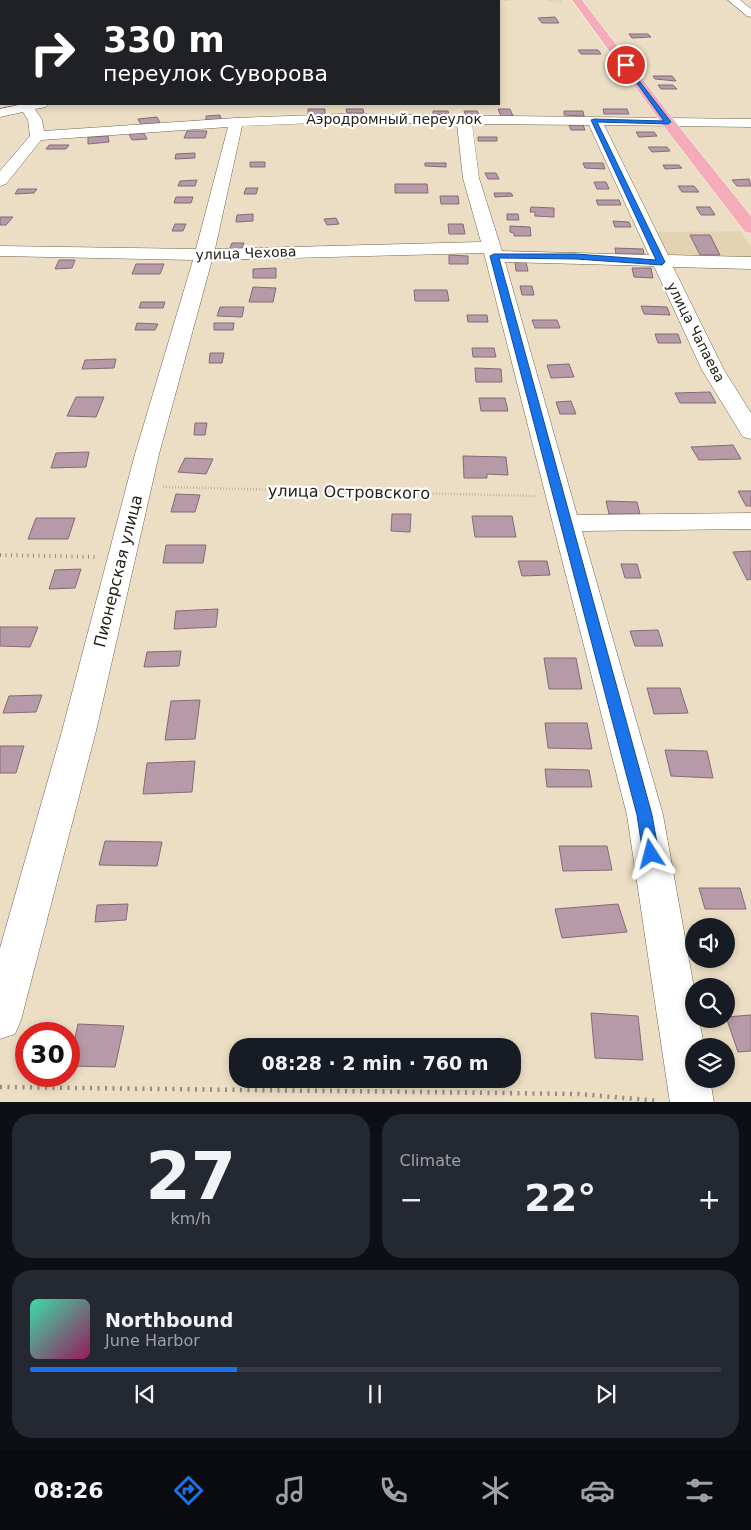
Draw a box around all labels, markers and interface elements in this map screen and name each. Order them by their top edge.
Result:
icon: right [20,20,85,85]
text: 330 m [103,20,225,60]
pin [605,44,647,86]
icon: arrive [612,51,640,79]
text: переулок Суворова [103,61,328,86]
street label: Аэродромный переулок [306,111,482,127]
street label: улица Чехова [195,243,297,263]
street label: улица Чапаева [664,279,728,385]
street label: улица Островского [268,481,430,503]
street label: Пионерская улица [90,493,146,649]
position arrow [624,827,676,879]
map controls [685,918,735,1088]
button: sound [685,918,735,968]
button: search [685,978,735,1028]
speed limit sign: 30 [15,1022,80,1087]
button: layers [685,1038,735,1088]
text: 08:28 · 2 min · 760 m [261,1052,489,1074]
text: 27 [146,1139,236,1214]
text: Climate [400,1151,461,1170]
text: 22° [524,1176,596,1220]
text: − [400,1183,423,1216]
text: + [698,1183,721,1216]
text: km/h [171,1209,211,1228]
text: Northbound [105,1309,233,1331]
text: June Harbor [105,1331,200,1350]
icon: previous [131,1380,159,1408]
icon: pause [361,1380,389,1408]
icon: next [592,1380,620,1408]
icon: directions [171,1473,206,1508]
icon: music [273,1473,308,1508]
icon: phone [376,1473,411,1508]
icon: climate [478,1473,513,1508]
icon: car [580,1473,615,1508]
icon: filters [682,1473,717,1508]
text: 08:26 [34,1478,104,1503]

